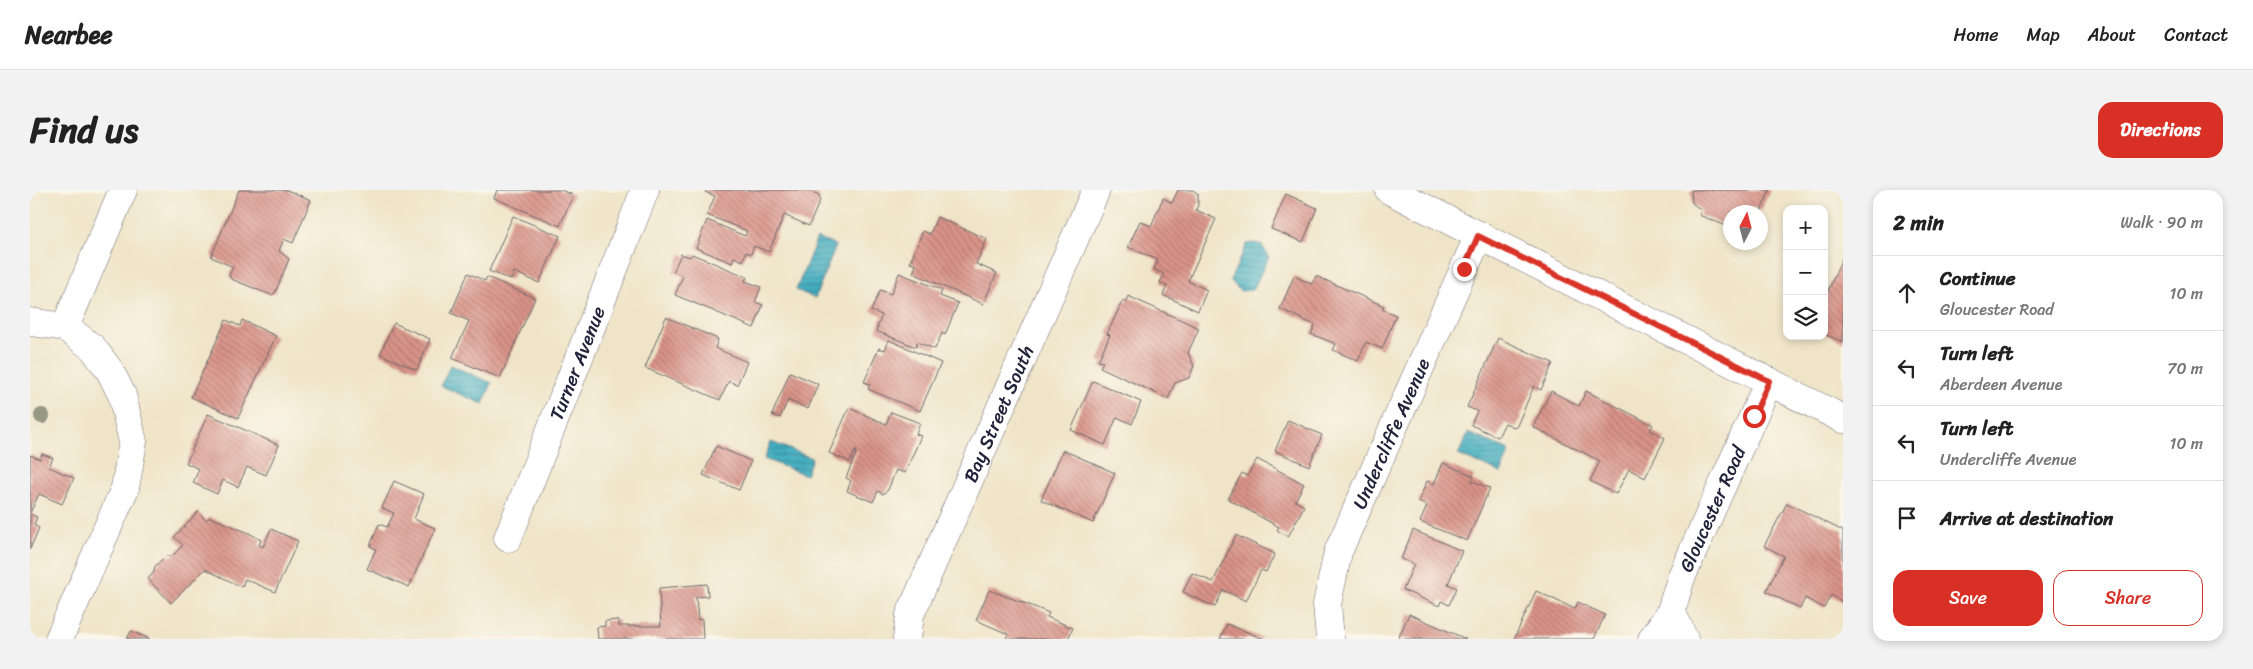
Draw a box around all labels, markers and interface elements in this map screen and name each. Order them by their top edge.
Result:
text: Nearbee [25,14,113,56]
text: Home [1954,19,1999,51]
text: Map [2027,19,2060,51]
text: About [2088,19,2136,51]
text: Contact [2164,19,2228,51]
text: Find us [30,99,138,161]
button: Directions [2098,102,2223,158]
text: 2 min [1893,204,1944,242]
north arrow [1723,205,1768,250]
map controls [1783,205,1828,340]
button: + [1783,205,1828,250]
text: Walk · 90 m [2121,208,2203,237]
button: − [1783,250,1828,295]
route end [1453,258,1476,281]
text: Continue [1940,262,2016,295]
icon: ahead [1893,279,1921,307]
text: 10 m [2170,279,2203,308]
button: layers [1783,295,1828,340]
text: Gloucester Road [1940,295,2054,324]
street label: Turner Avenue [539,301,614,425]
text: Turn left [1940,337,2013,370]
street label: Bay Street South [954,340,1043,487]
street label: Undercliffe Avenue [1343,353,1439,514]
icon: left [1893,354,1921,382]
text: 70 m [2167,354,2203,383]
text: Aberdeen Avenue [1940,370,2062,399]
route start [1743,405,1766,428]
text: Turn left [1940,412,2013,445]
icon: left [1893,429,1921,457]
text: 10 m [2170,429,2203,458]
street label: Gloucester Road [1669,439,1755,577]
text: Undercliffe Avenue [1940,445,2077,474]
text: Arrive at destination [1940,502,2113,535]
icon: arrive [1893,504,1921,532]
button: Save [1893,570,2043,626]
button: Share [2053,570,2203,626]

